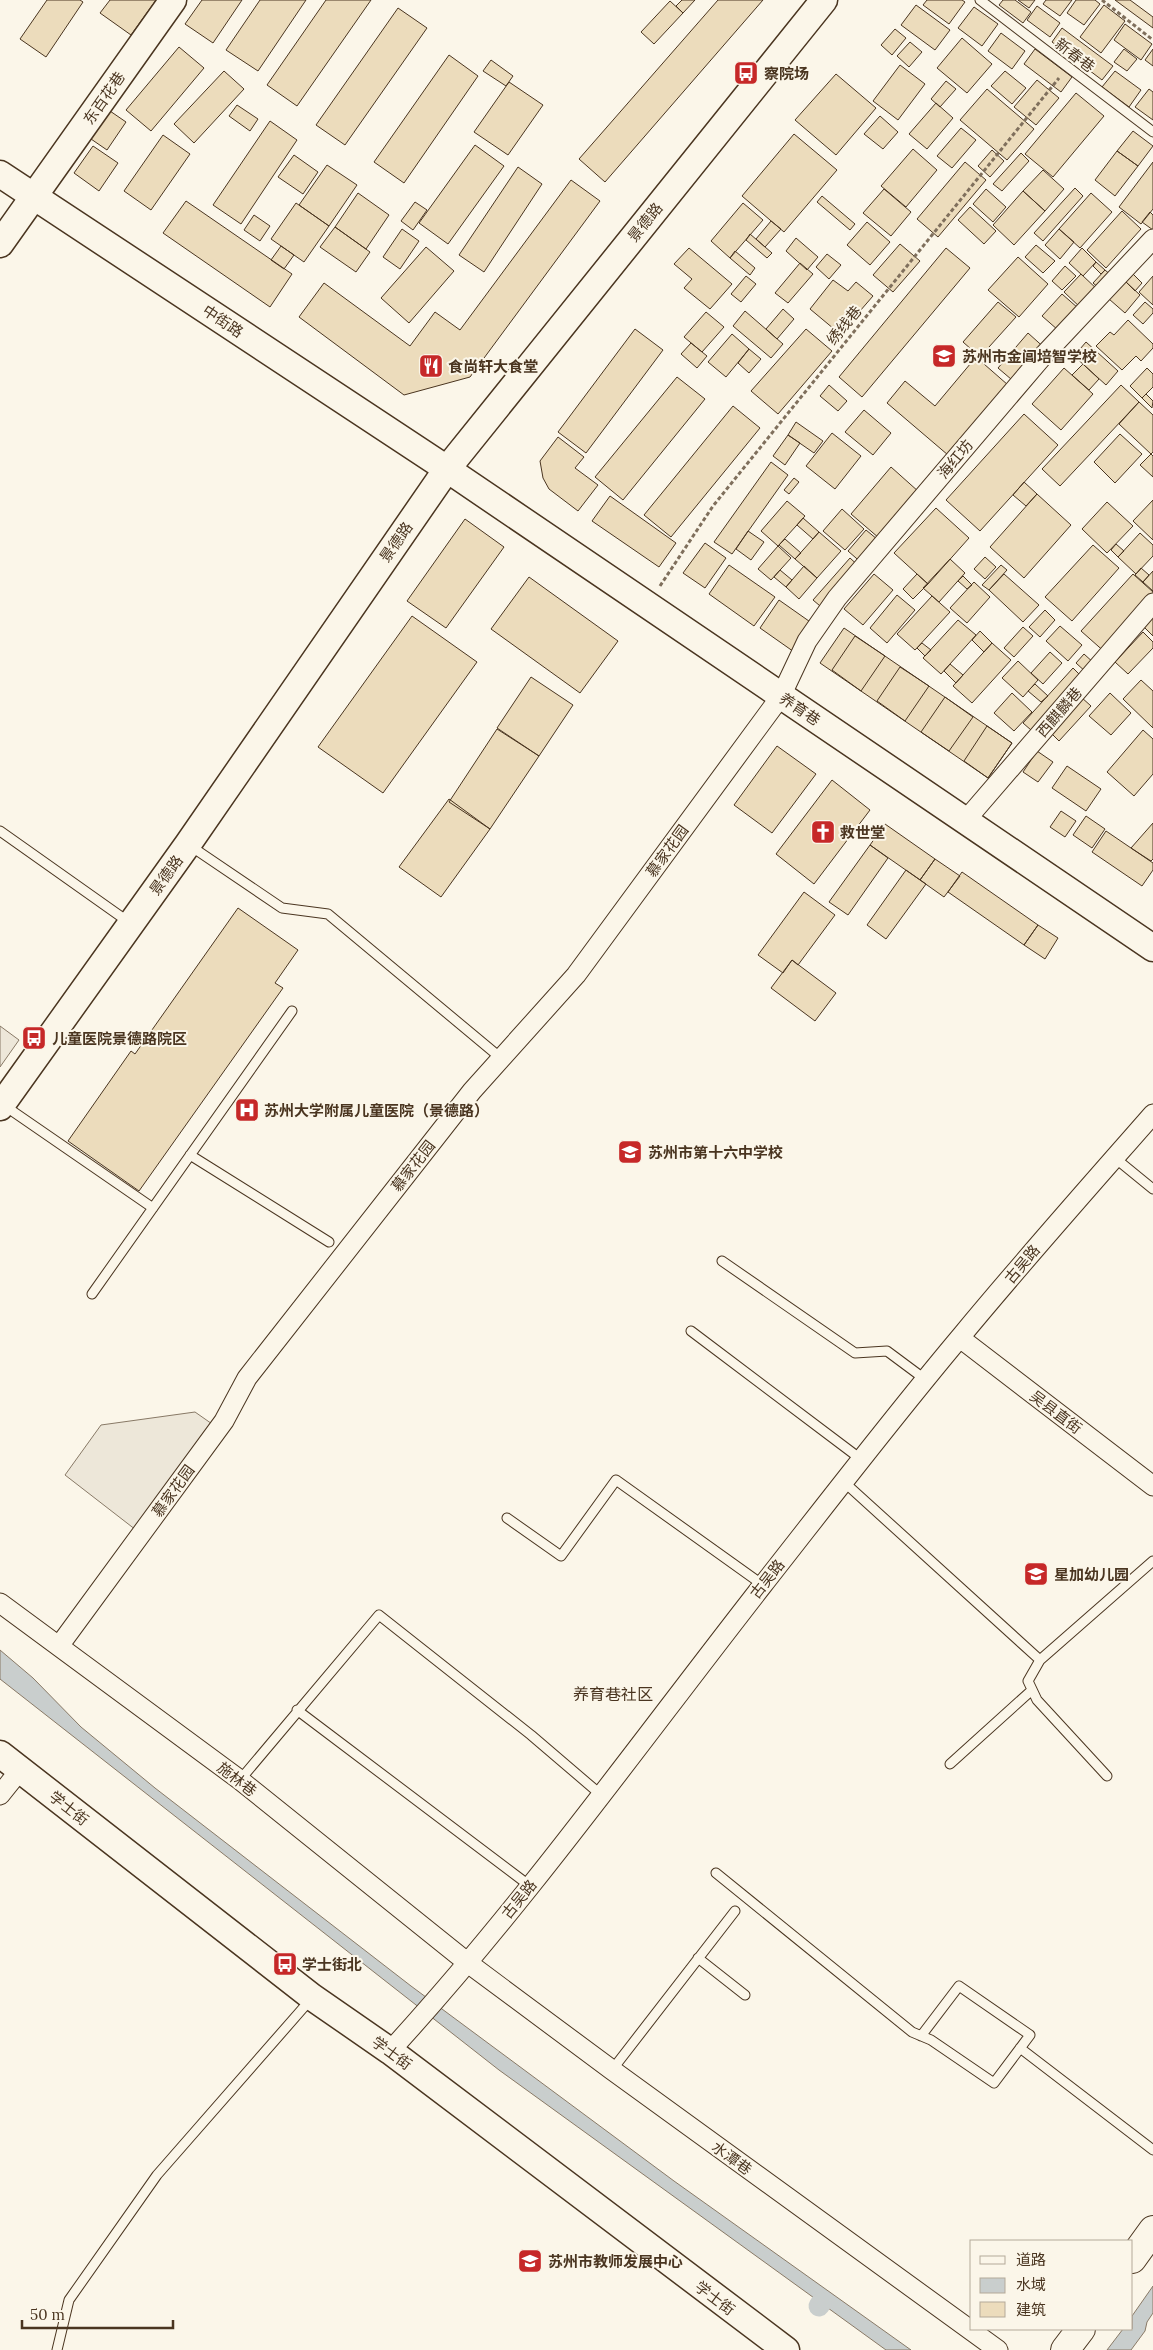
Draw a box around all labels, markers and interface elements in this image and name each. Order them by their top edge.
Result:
street label: 新春巷 [1051,34,1099,76]
bus stop icon: 察院场 [733,60,759,86]
place label: 察院场 [764,64,809,83]
street label: 东百花巷 [79,68,129,128]
street label: 景德路 [623,199,667,245]
street label: 中街路 [199,301,247,341]
street label: 绣线巷 [822,302,866,348]
school or university icon: 苏州市金阊培智学校 [931,343,957,369]
place label: 苏州市金阊培智学校 [962,347,1097,366]
restaurant icon: 食尚轩大食堂 [418,353,444,379]
place label: 食尚轩大食堂 [448,357,538,376]
street label: 海红坊 [933,436,977,482]
street label: 景德路 [375,518,417,566]
street label: 西麒麟巷 [1032,683,1086,741]
street label: 养育巷 [776,689,824,729]
church icon: 救世堂 [810,819,836,845]
street label: 慕家花园 [642,821,692,881]
place label: 救世堂 [840,823,885,842]
street label: 景德路 [145,851,187,899]
bus stop icon: 儿童医院景德路院区 [21,1025,47,1051]
place label: 儿童医院景德路院区 [52,1029,187,1048]
hospital icon: 苏州大学附属儿童医院（景德路） [234,1097,260,1123]
place label: 苏州大学附属儿童医院（景德路） [264,1101,489,1120]
street label: 慕家花园 [387,1137,439,1195]
school or university icon: 苏州市第十六中学校 [617,1139,643,1165]
place label: 苏州市第十六中学校 [648,1143,783,1162]
street label: 古吴路 [1000,1241,1044,1287]
street label: 吴县直街 [1026,1386,1086,1438]
street label: 慕家花园 [148,1461,198,1521]
street label: 古吴路 [746,1555,788,1603]
school or university icon: 星加幼儿园 [1023,1561,1049,1587]
place label: 星加幼儿园 [1054,1565,1129,1584]
district label: 养育巷社区 [573,1684,653,1704]
street label: 施林巷 [213,1758,261,1800]
street label: 学士街 [45,1787,93,1829]
street label: 古吴路 [497,1876,541,1922]
bus stop icon: 学士街北 [272,1951,298,1977]
place label: 学士街北 [302,1955,362,1974]
street label: 学士街 [368,2032,416,2074]
street label: 水潭巷 [708,2137,756,2179]
legend [970,2240,1133,2330]
school or university icon: 苏州市教师发展中心 [517,2248,543,2274]
text: 道路 [1016,2250,1046,2269]
place label: 苏州市教师发展中心 [548,2252,683,2271]
text: 水域 [1016,2275,1046,2294]
street label: 学士街 [691,2277,739,2319]
scale bar [22,2298,174,2330]
text: 建筑 [1016,2300,1046,2319]
text: 50 m [30,2305,65,2324]

